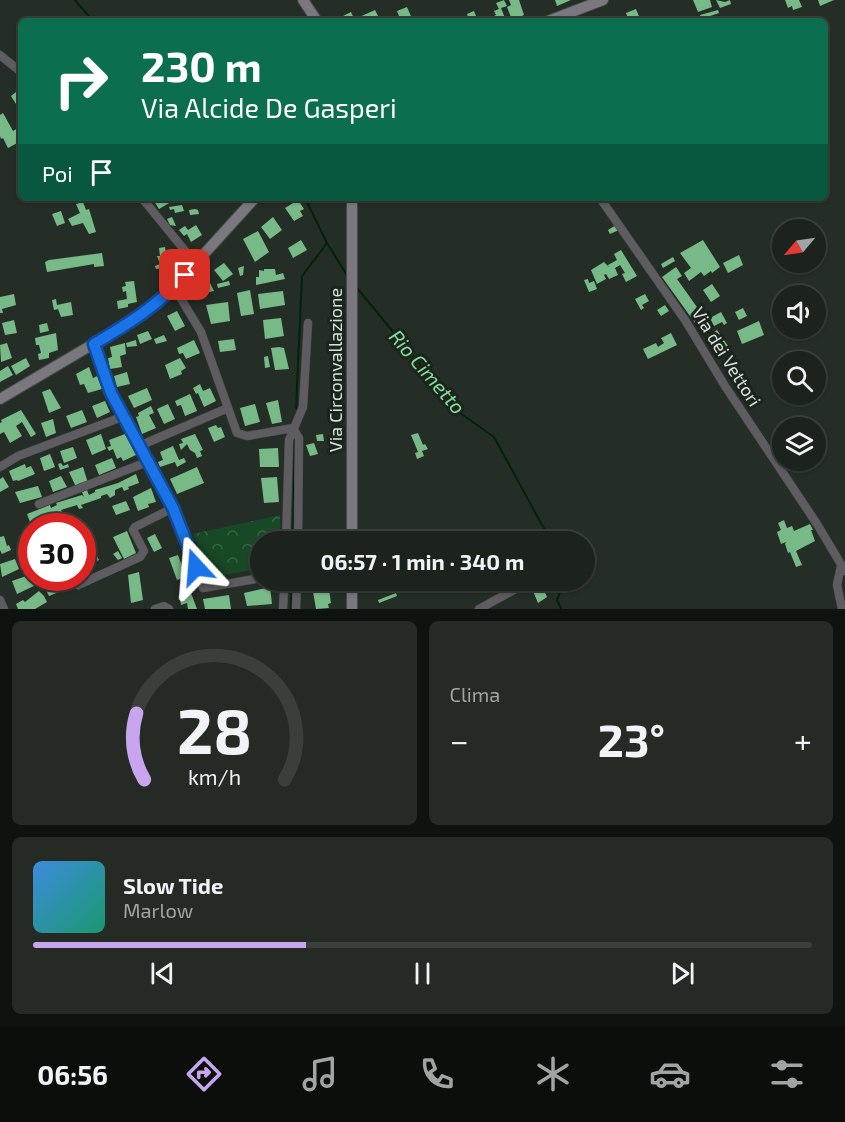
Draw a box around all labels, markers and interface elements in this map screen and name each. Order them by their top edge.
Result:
text: 230 m [141,40,262,90]
icon: right [42,42,120,120]
text: Via Alcide De Gasperi [141,91,397,123]
icon: arrive [85,156,118,189]
text: Poi [42,160,73,186]
north arrow [772,219,826,273]
map controls [772,219,826,471]
pin [159,249,210,300]
icon: arrive [168,258,201,291]
button: sound [772,285,826,339]
street label: Via Circonvallazione [324,288,346,452]
street label: Via dei Vettori [688,303,766,410]
water label: Rio Cimetto [385,324,471,418]
button: search [772,351,826,405]
button: layers [772,417,826,471]
speed limit sign: 30 [18,513,96,591]
position arrow [164,535,228,599]
text: 06:57 · 1 min · 340 m [321,548,524,574]
text: Clima [450,682,500,706]
text: 28 [177,692,252,767]
text: 23° [598,712,665,766]
text: − [450,720,469,760]
text: + [794,720,812,760]
text: km/h [188,764,241,789]
text: Slow Tide [123,872,223,898]
text: Marlow [123,898,193,922]
icon: previous [146,957,179,990]
icon: pause [406,957,439,990]
icon: next [666,957,699,990]
icon: directions [183,1053,225,1095]
icon: music [299,1053,341,1095]
icon: phone [416,1053,458,1095]
icon: climate [532,1053,574,1095]
icon: car [649,1053,691,1095]
icon: filters [766,1053,808,1095]
text: 06:56 [37,1058,108,1090]

